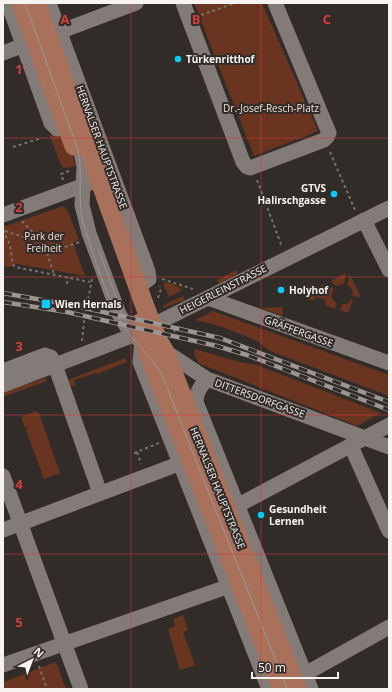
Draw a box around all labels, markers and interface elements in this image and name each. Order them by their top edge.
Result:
text: A [61,10,70,28]
text: B [192,10,201,28]
text: C [323,10,331,28]
place label: Türkenritthof [186,52,256,66]
marker: Türkenritthof [173,54,183,64]
text: 1 [15,60,23,78]
street label: HERNALSER HAUPTSTRASSE [73,83,131,211]
park label: Dr.-Josef-Resch-Platz [223,101,319,115]
place label: GTVS Halirschgasse [257,181,326,207]
marker: GTVS Halirschgasse [329,189,339,199]
text: 2 [15,198,23,216]
park label: Park der Freiheit [24,229,64,255]
street label: HEIGERLEINSTRASSE [177,261,269,317]
place label: Holyhof [289,283,329,297]
marker: Holyhof [276,285,286,295]
place label: Wien Hernals [55,297,122,311]
marker: Wien Hernals [40,298,52,310]
street label: GRÄFFERGASSE [263,312,335,350]
text: 3 [15,337,23,355]
street label: DITTERSDORFGASSE [213,375,307,421]
street label: HERNALSER HAUPTSTRASSE [187,425,249,551]
text: 4 [15,475,23,493]
place label: Gesundheit Lernen [269,502,327,528]
marker: Gesundheit Lernen [256,510,266,520]
text: 5 [15,613,23,631]
north arrow [12,640,52,680]
text: N [31,644,47,661]
scale bar [252,654,338,680]
text: 50 m [258,659,286,676]

